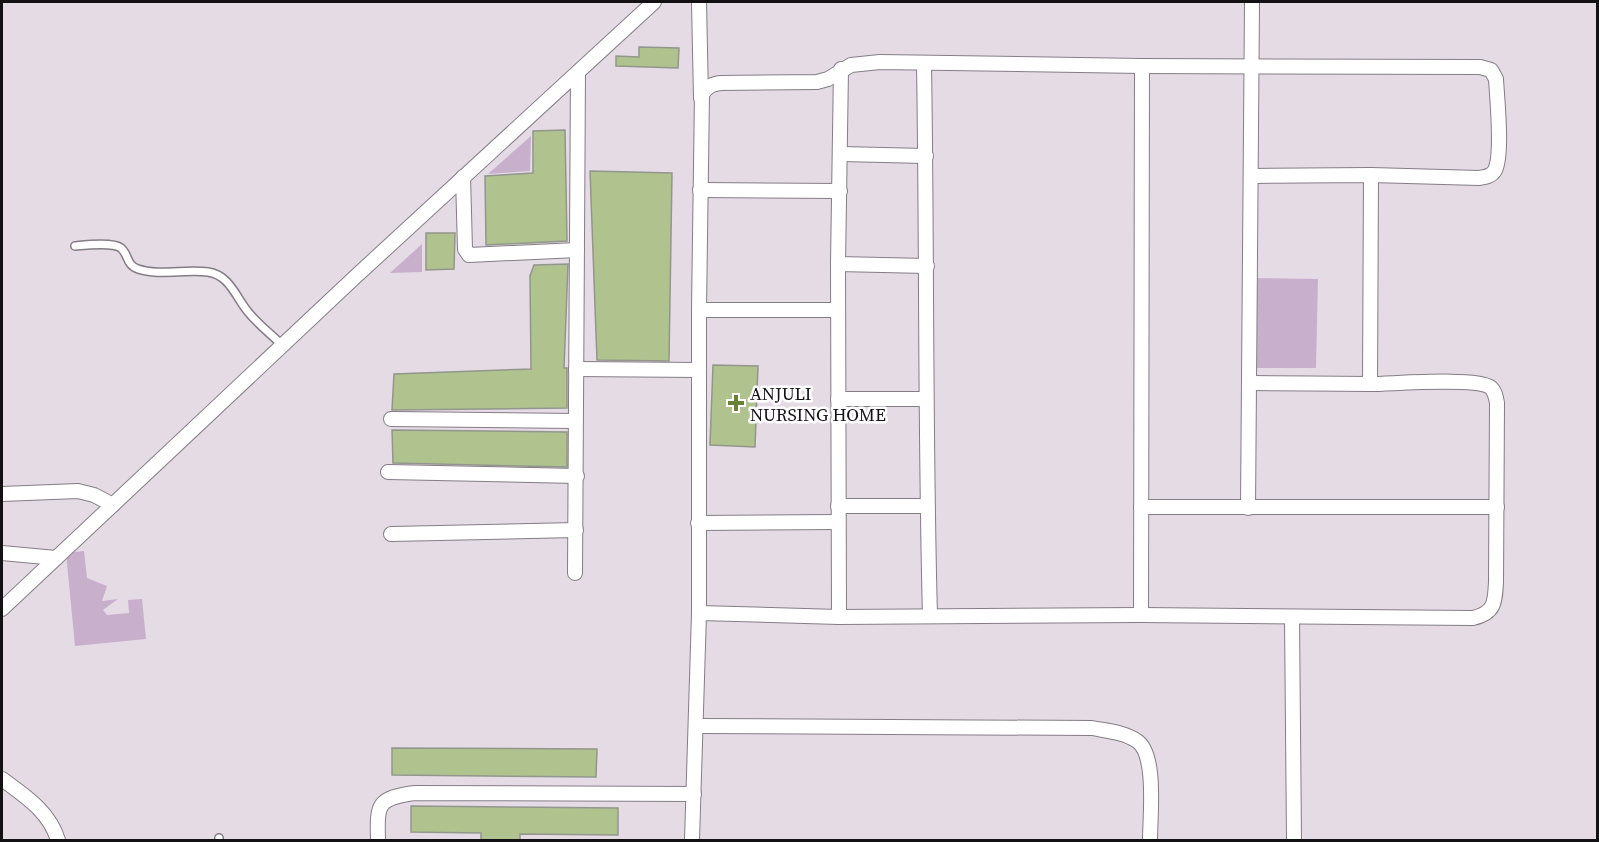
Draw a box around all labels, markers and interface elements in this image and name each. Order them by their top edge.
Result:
place label: ANJULI NURSING HOME [750,381,886,427]
marker: ANJULI NURSING HOME [727,394,745,412]

